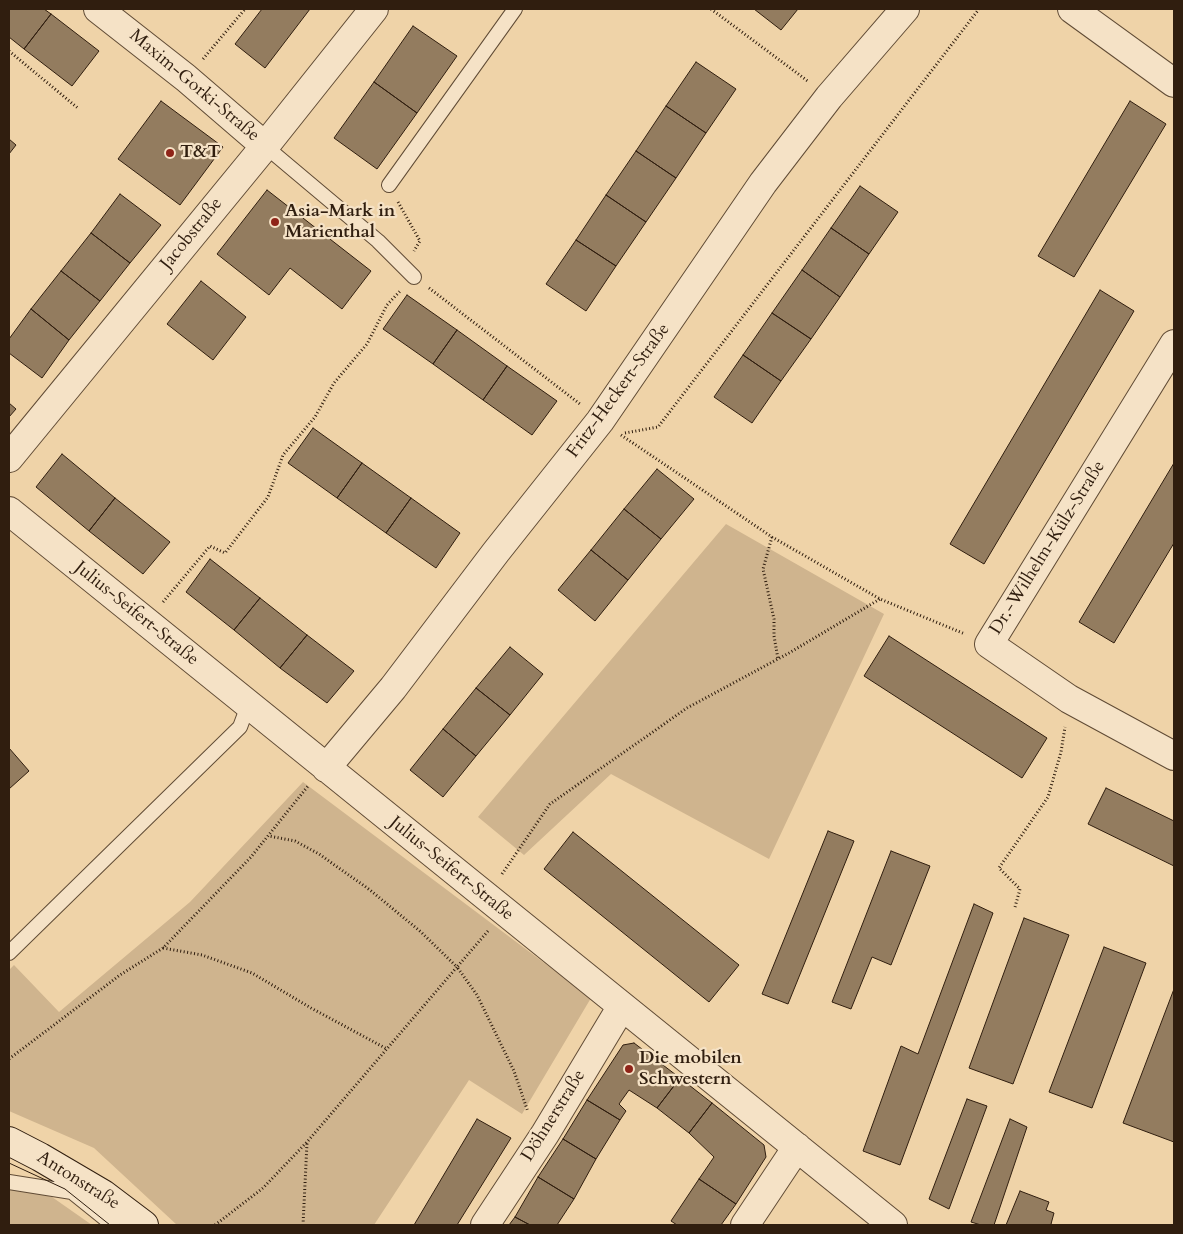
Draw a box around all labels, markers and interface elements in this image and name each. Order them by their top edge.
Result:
street label: Maxim-Gorki-Straße [125,25,263,147]
place label: T&T [180,142,220,164]
marker: T&T [164,147,176,159]
street label: Jacobstraße [156,194,228,274]
place label: Asia-Mark in Marienthal [285,201,395,243]
marker: Asia-Mark in Marienthal [269,216,281,228]
street label: Fritz-Heckert-Straße [563,319,675,463]
street label: Dr.-Wilhelm-Külz-Straße [986,457,1110,639]
street label: Julius-Seifert-Straße [69,557,203,671]
street label: Julius-Seifert-Straße [384,812,518,926]
place label: Die mobilen Schwestern [639,1048,742,1090]
marker: Die mobilen Schwestern [623,1063,635,1075]
street label: Döhnerstraße [517,1066,591,1166]
street label: Antonstraße [33,1147,123,1215]

